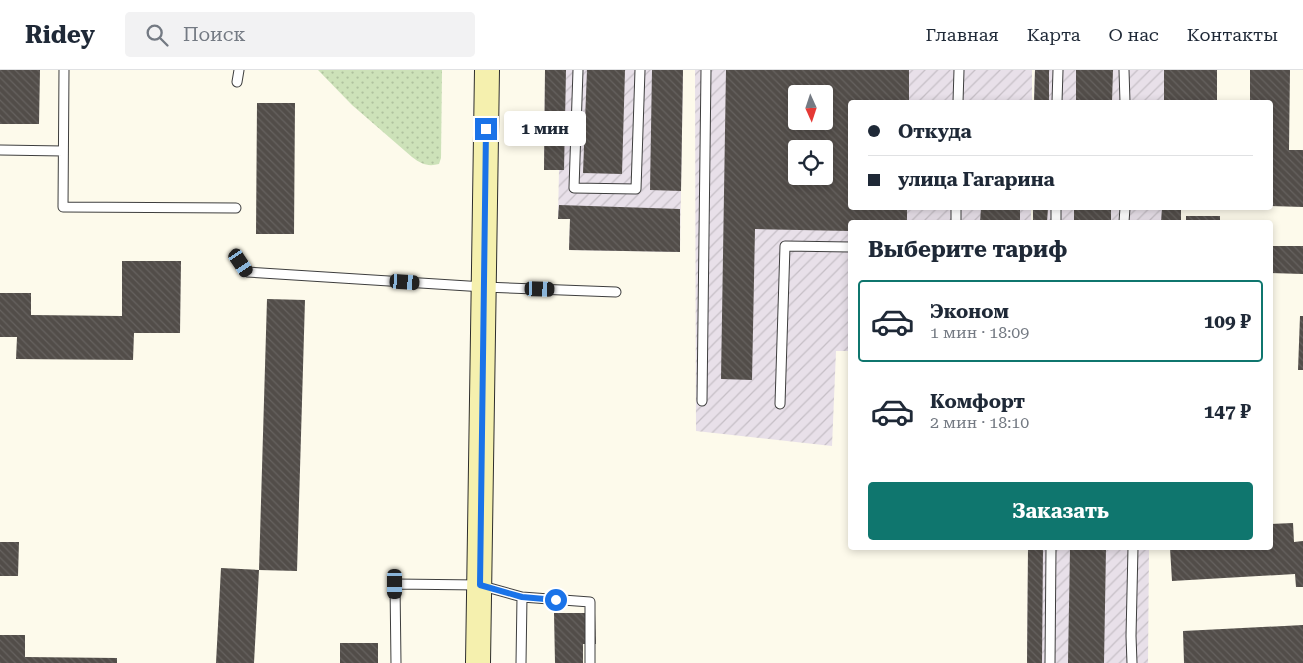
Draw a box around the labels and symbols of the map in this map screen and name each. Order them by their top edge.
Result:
north arrow [788,85,832,130]
callout: 1 мин [504,112,586,146]
route end [475,118,497,140]
car [226,246,255,280]
car [389,273,420,291]
car [524,281,555,297]
car [387,569,402,599]
route start [545,589,567,611]

